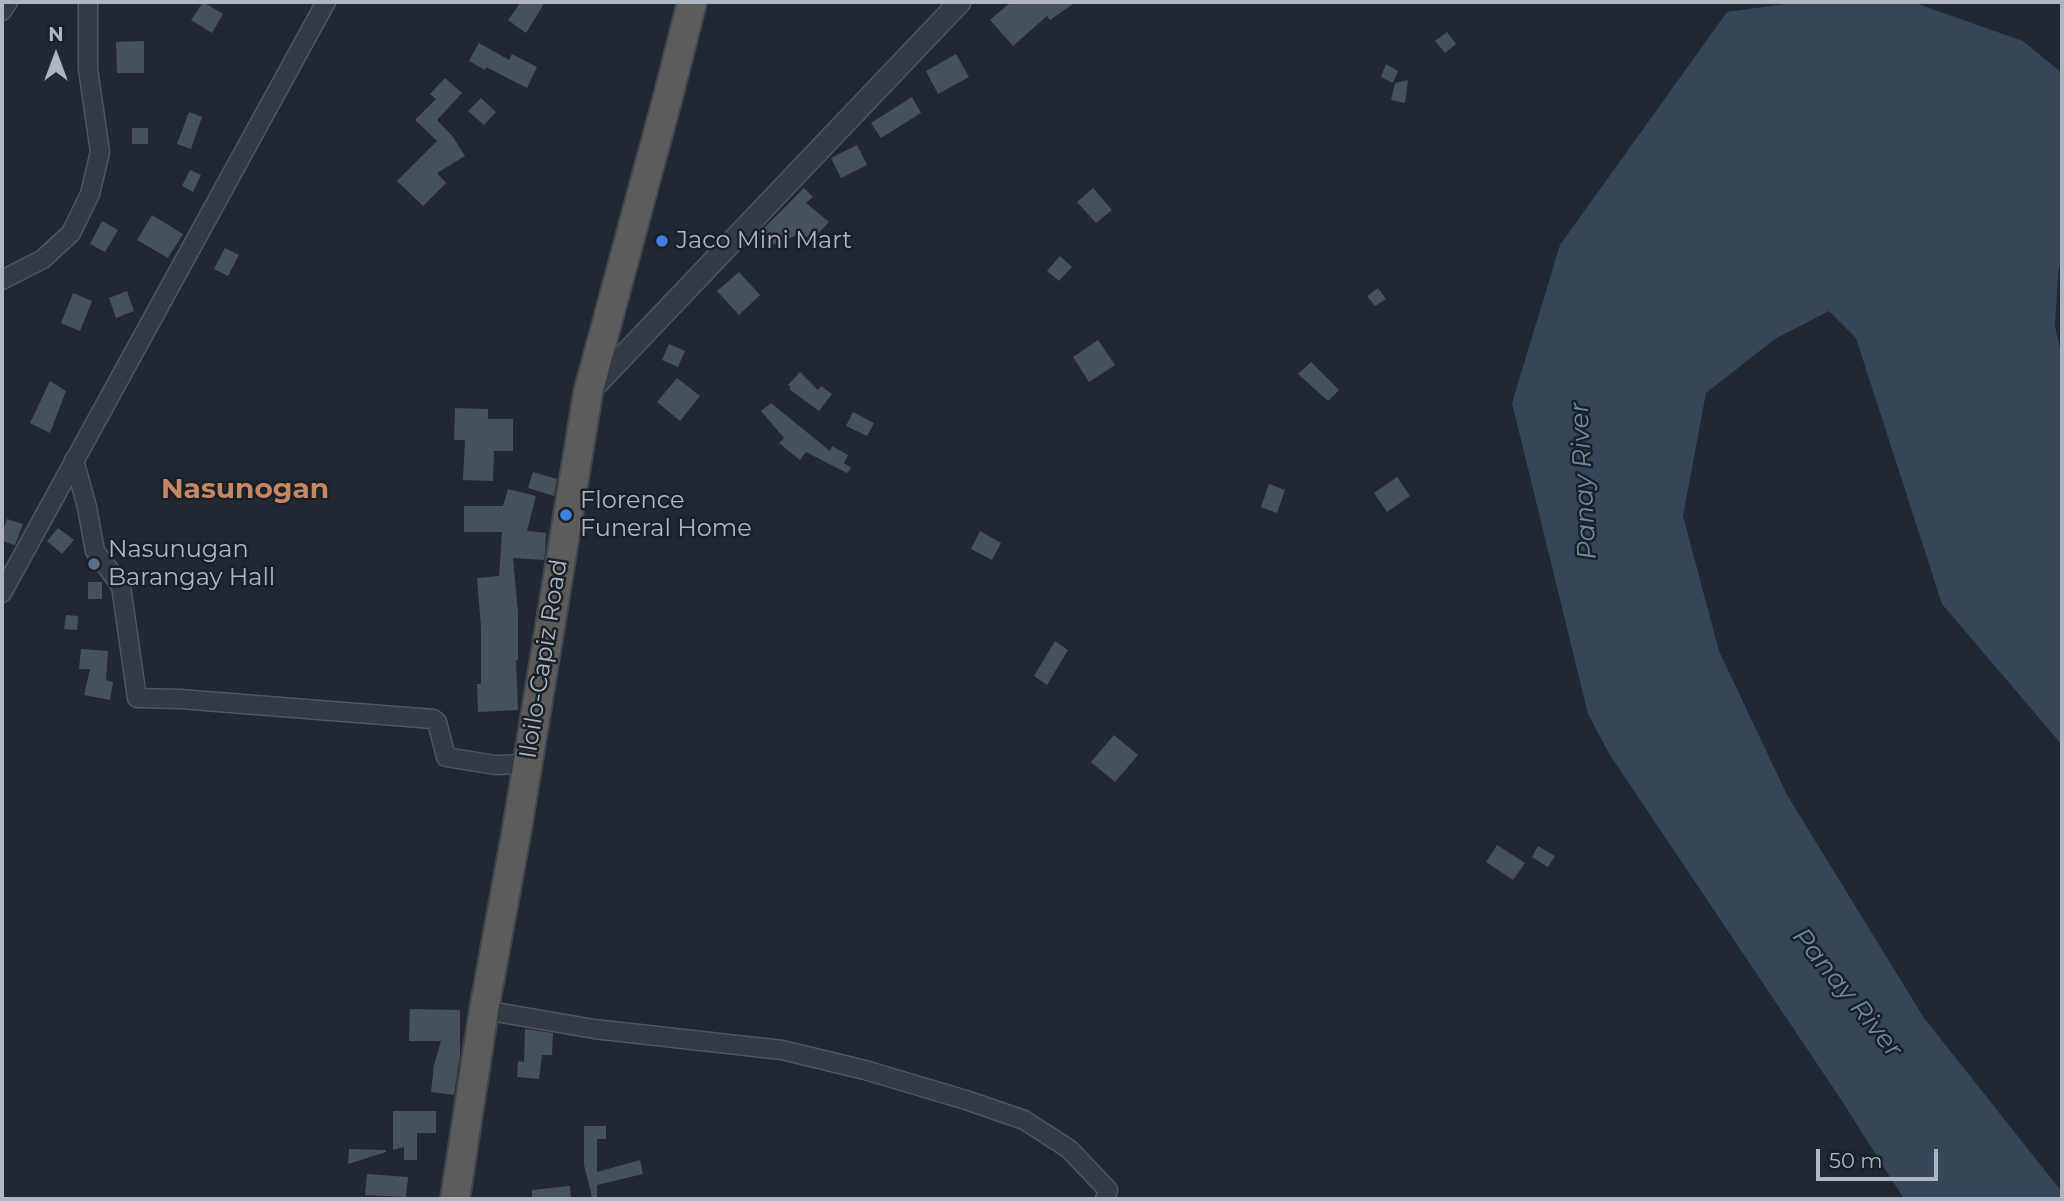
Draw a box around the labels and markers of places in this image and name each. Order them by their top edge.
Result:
place label: Jaco Mini Mart [676,227,852,255]
marker: Jaco Mini Mart [654,233,670,249]
place label: Florence Funeral Home [580,487,752,543]
marker: Florence Funeral Home [558,507,574,523]
place label: Nasunugan Barangay Hall [108,536,275,592]
marker: Nasunugan Barangay Hall [86,556,102,572]

